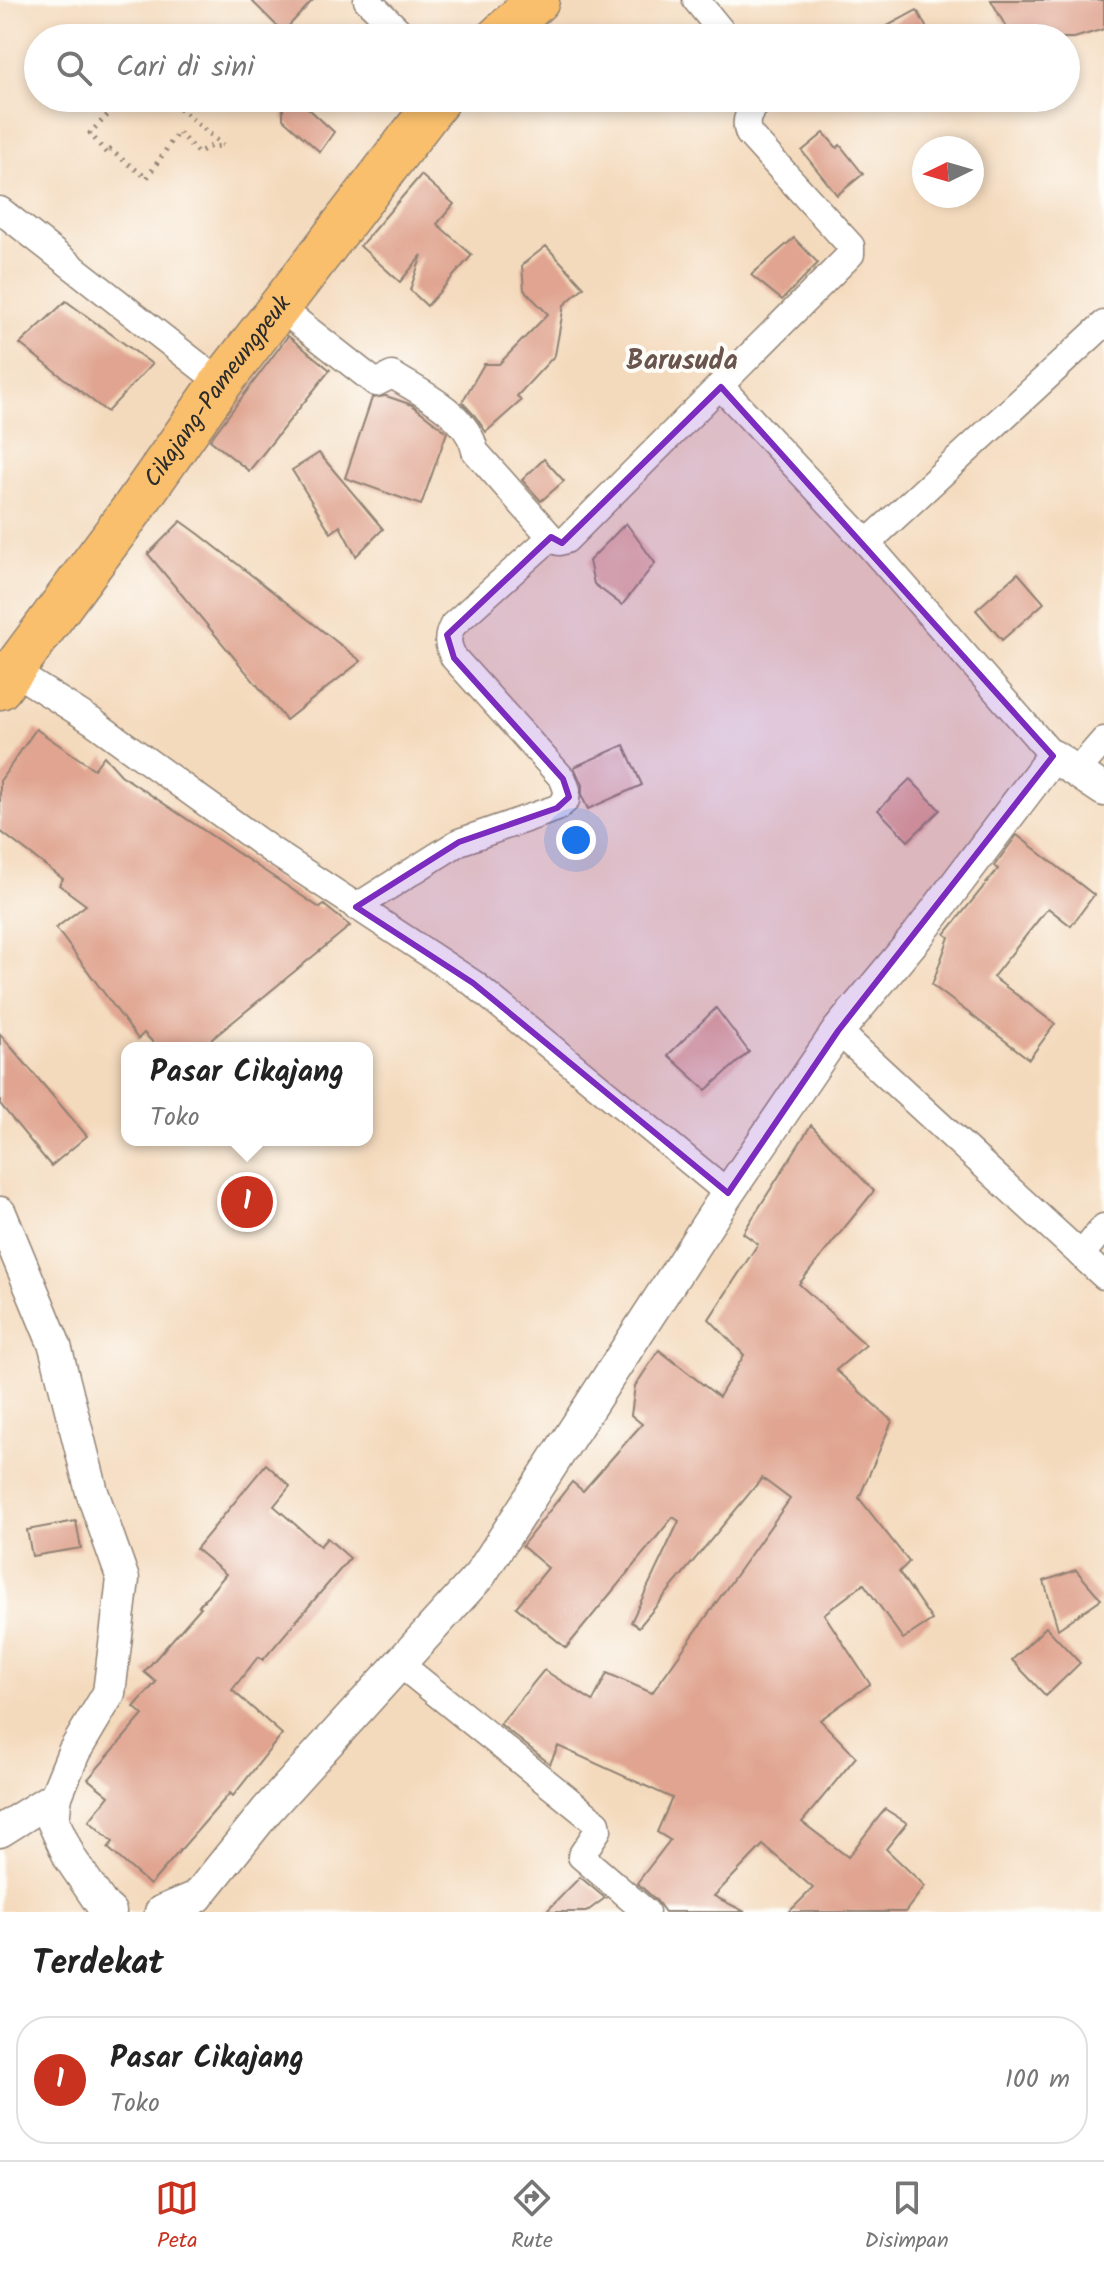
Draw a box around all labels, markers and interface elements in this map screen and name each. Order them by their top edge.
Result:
search box [24,24,1080,112]
text: Cari di sini [116,44,254,92]
icon: search [52,46,96,90]
north arrow [912,136,984,208]
street label: Cikajang-Pameungpeuk [134,286,302,496]
district label: Barusuda [626,339,738,384]
your location [556,820,596,860]
popup [121,1042,373,1146]
text: Pasar Cikajang [150,1049,344,1097]
text: Toko [150,1097,200,1139]
pin: 1 [221,1172,273,1232]
text: Terdekat [32,1937,164,1991]
text: Pasar Cikajang [110,2035,304,2083]
text: 1 [56,2059,64,2101]
text: 100 m [1005,2059,1070,2101]
text: Toko [110,2083,160,2125]
tab: Peta [155,2176,199,2259]
tab: Rute [510,2176,554,2259]
tab: Disimpan [865,2176,949,2259]

